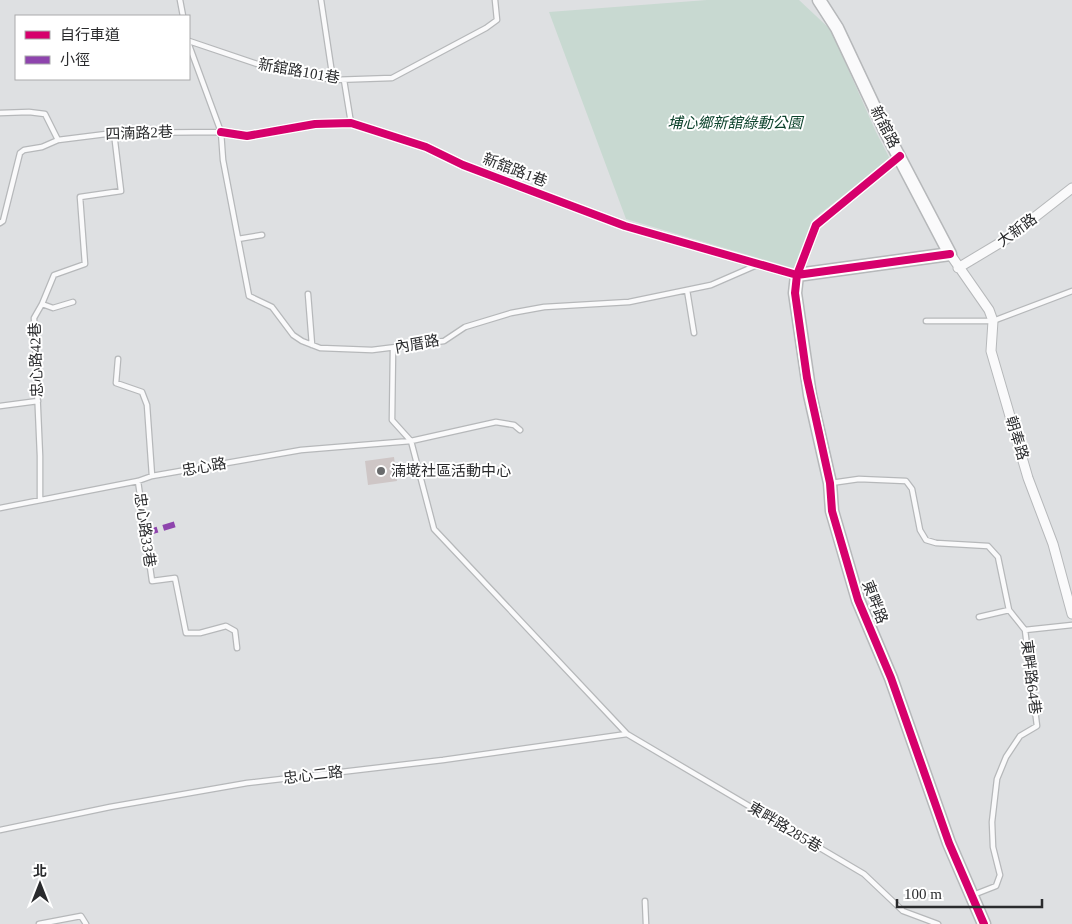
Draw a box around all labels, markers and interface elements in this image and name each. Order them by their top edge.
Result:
legend [15,15,190,80]
text: 自行車道 [60,27,120,43]
text: 小徑 [60,52,90,68]
street label: 新舘路101巷 [257,56,341,86]
street label: 新舘路 [868,103,902,151]
park label: 埔心鄉新舘綠動公園 [667,115,804,131]
street label: 四湳路2巷 [105,124,173,142]
street label: 新舘路1巷 [481,150,549,190]
street label: 大新路 [994,210,1040,250]
street label: 忠心路42巷 [27,322,45,398]
street label: 內厝路 [393,332,441,356]
street label: 朝奉路 [1003,414,1031,462]
street label: 忠心路 [180,455,228,479]
place label: 湳墘社區活動中心 [391,462,511,479]
marker: 湳墘社區活動中心 [375,465,387,477]
street label: 忠心路33巷 [132,492,158,568]
street label: 東畔路 [859,578,891,626]
street label: 東畔路64巷 [1018,639,1044,715]
street label: 忠心二路 [282,763,344,787]
street label: 東畔路285巷 [746,799,824,855]
north arrow [15,859,65,909]
text: 北 [33,864,47,879]
scale bar [897,876,1042,908]
text: 100 m [904,886,942,902]

